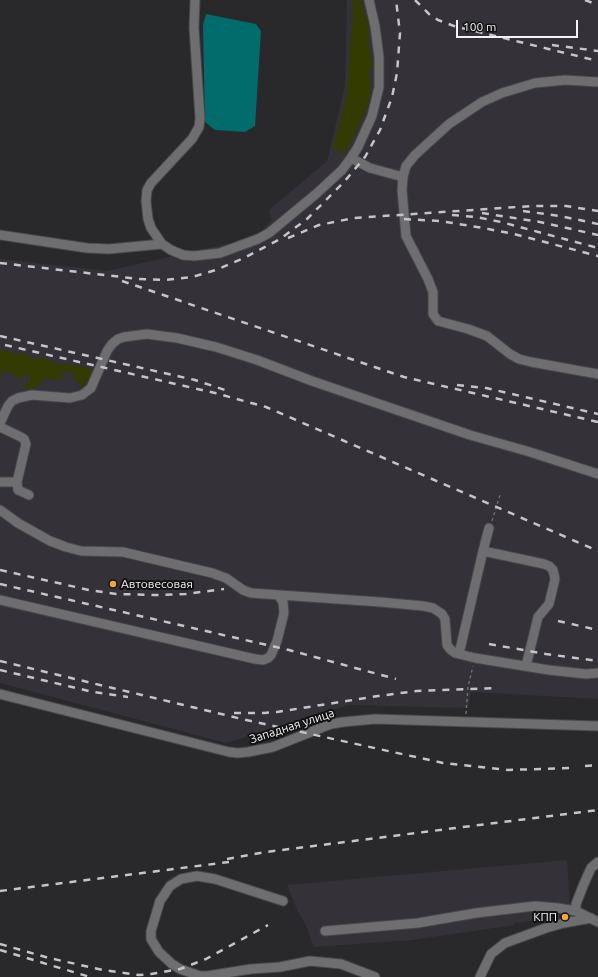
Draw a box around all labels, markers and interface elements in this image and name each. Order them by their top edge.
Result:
scale bar [458,12,580,38]
text: 100 m [463,20,496,33]
place label: Автовесовая [121,577,193,591]
marker: Автовесовая [108,579,118,589]
street label: Западная улица [248,706,336,746]
place label: КПП [533,910,557,924]
marker: КПП [560,912,570,922]

